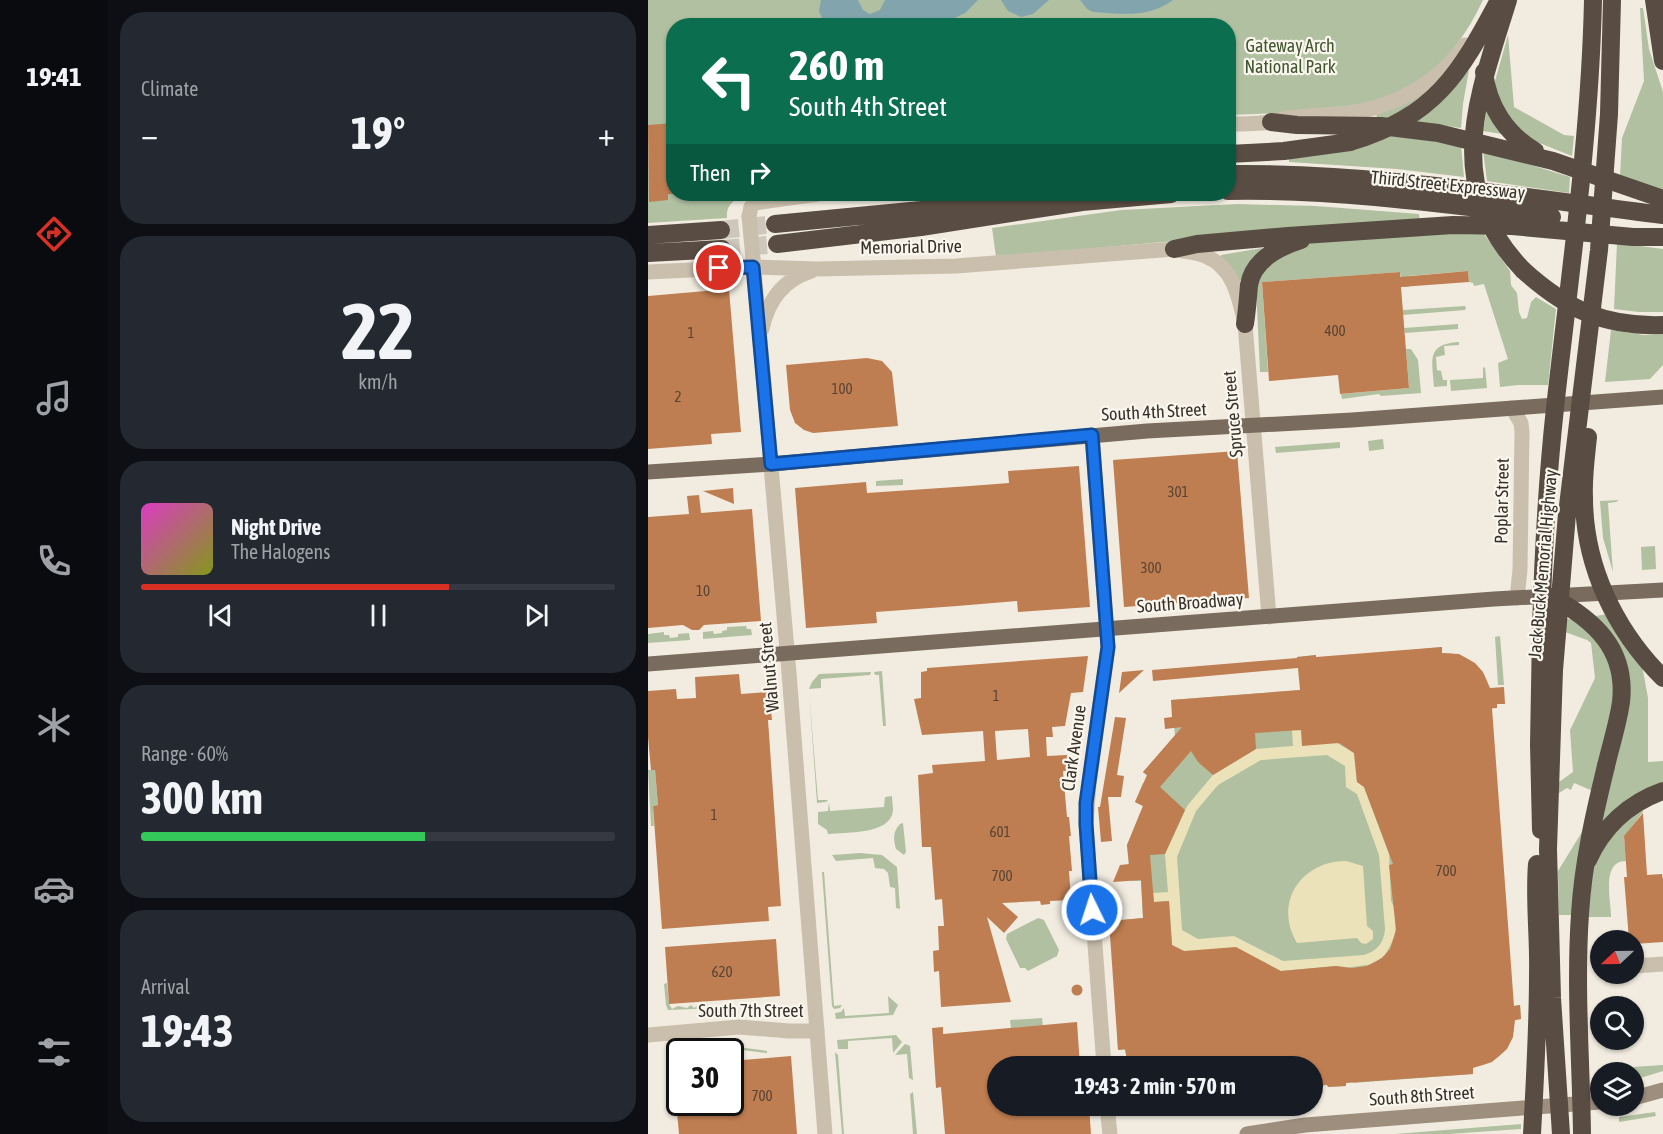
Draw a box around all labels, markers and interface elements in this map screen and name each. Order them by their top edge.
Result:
park label: Gateway Arch National Park [1244,35,1336,77]
text: 260 m [789,41,884,89]
icon: left [690,42,768,120]
text: 19:41 [26,61,82,92]
text: Climate [141,77,198,100]
text: South 4th Street [789,91,947,122]
text: 19° [351,107,405,159]
text: − [141,115,158,153]
text: + [598,115,615,153]
icon: right [743,156,776,189]
text: Then [690,160,731,186]
street label: Third Street Expressway [1370,166,1526,203]
icon: directions [33,213,75,255]
street label: Memorial Drive [860,235,962,258]
pin [693,242,744,293]
icon: arrive [702,251,735,284]
text: 22 [341,286,415,376]
house number: 400 [1324,322,1346,339]
house number: 1 [687,324,695,341]
text: km/h [358,370,398,393]
street label: Spruce Street [1218,370,1247,458]
icon: music [33,377,75,419]
house number: 100 [831,380,853,397]
house number: 2 [674,388,682,405]
street label: South 4th Street [1101,398,1207,425]
street label: Poplar Street [1490,458,1513,544]
street label: Jack Buck Memorial Highway [1524,469,1561,659]
house number: 301 [1167,483,1189,500]
text: Night Drive [231,514,321,540]
icon: phone [33,540,75,582]
text: The Halogens [231,540,330,563]
house number: 300 [1140,559,1162,576]
house number: 10 [696,582,710,599]
street label: South Broadway [1136,588,1244,617]
icon: previous [204,599,237,632]
icon: pause [362,599,395,632]
icon: next [520,599,553,632]
street label: Walnut Street [754,621,783,713]
house number: 1 [992,687,1000,704]
icon: climate [33,704,75,746]
street label: Clark Avenue [1057,704,1090,792]
text: Range · 60% [141,742,228,765]
text: 300 km [141,772,263,824]
house number: 1 [710,806,718,823]
house number: 601 [989,823,1011,840]
house number: 700 [1435,862,1457,879]
house number: 700 [991,867,1013,884]
icon: car [33,868,75,910]
position arrow [1060,878,1124,942]
north arrow [1590,930,1644,984]
map controls [1590,930,1644,1116]
house number: 620 [711,963,733,980]
text: Arrival [141,975,190,998]
button: search [1590,996,1644,1050]
street label: South 7th Street [698,1000,804,1021]
text: 19:43 [141,1005,234,1057]
icon: filters [33,1031,75,1073]
speed limit sign: 30 [666,1038,744,1116]
button: layers [1590,1062,1644,1116]
text: 19:43 · 2 min · 570 m [1074,1073,1236,1099]
street label: South 8th Street [1369,1081,1475,1110]
house number: 700 [751,1087,773,1104]

